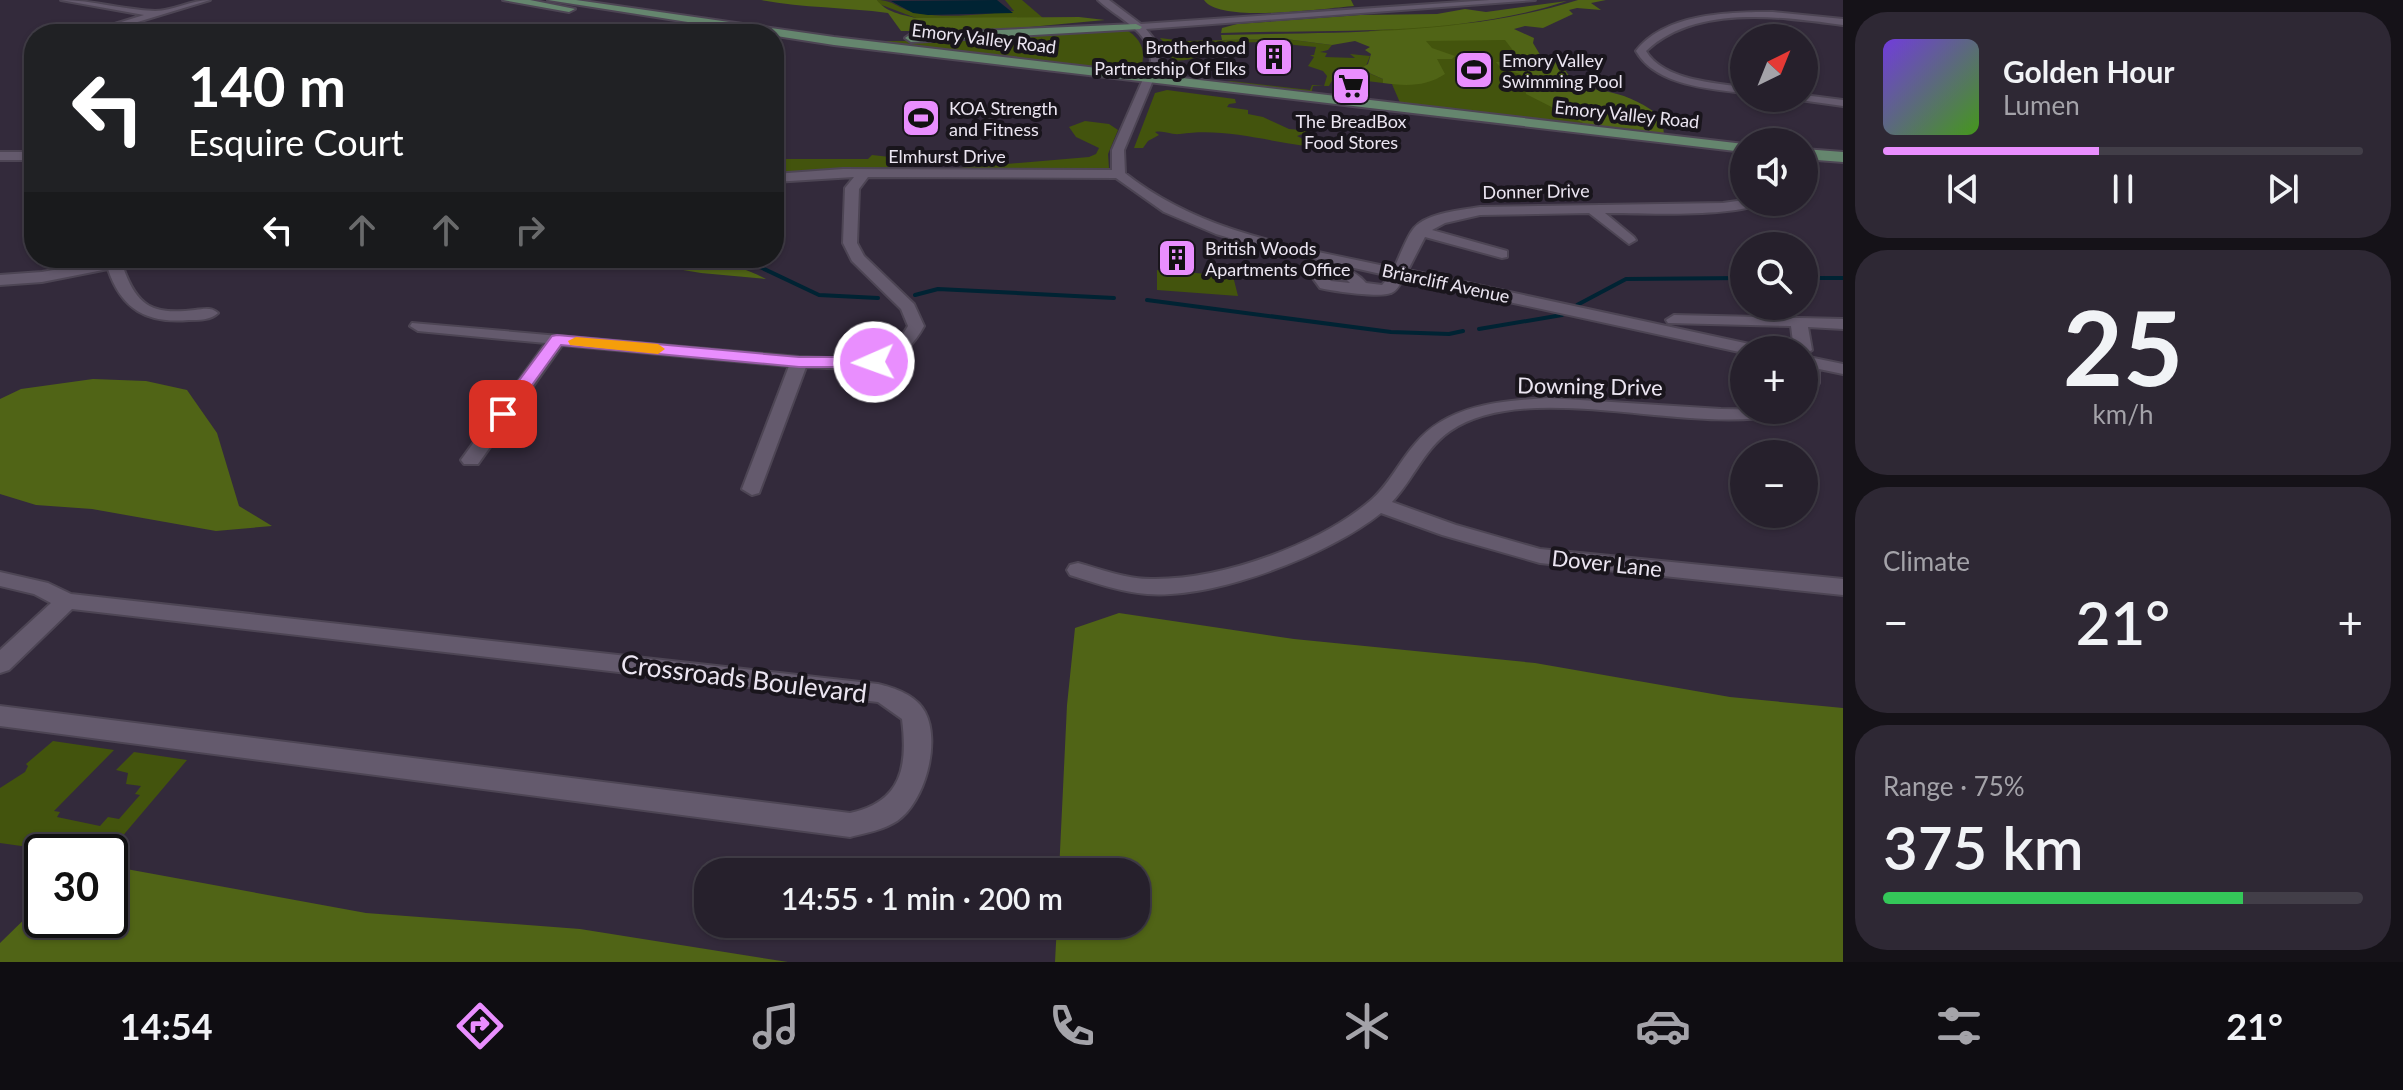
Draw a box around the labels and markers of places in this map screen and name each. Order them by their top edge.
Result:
place label: Brotherhood Partnership Of Elks [1094,36,1246,79]
building icon: Brotherhood Partnership Of Elks [1253,36,1295,78]
sports icon: Emory Valley Swimming Pool [1453,49,1495,91]
place label: Emory Valley Swimming Pool [1502,49,1623,92]
supermarket icon: The BreadBox Food Stores [1330,65,1372,107]
sports icon: KOA Strength and Fitness [900,97,942,139]
place label: KOA Strength and Fitness [949,97,1058,140]
place label: The BreadBox Food Stores [1296,110,1406,153]
building icon: British Woods Apartments Office [1156,237,1198,279]
place label: British Woods Apartments Office [1205,237,1351,280]
pin [469,380,537,448]

